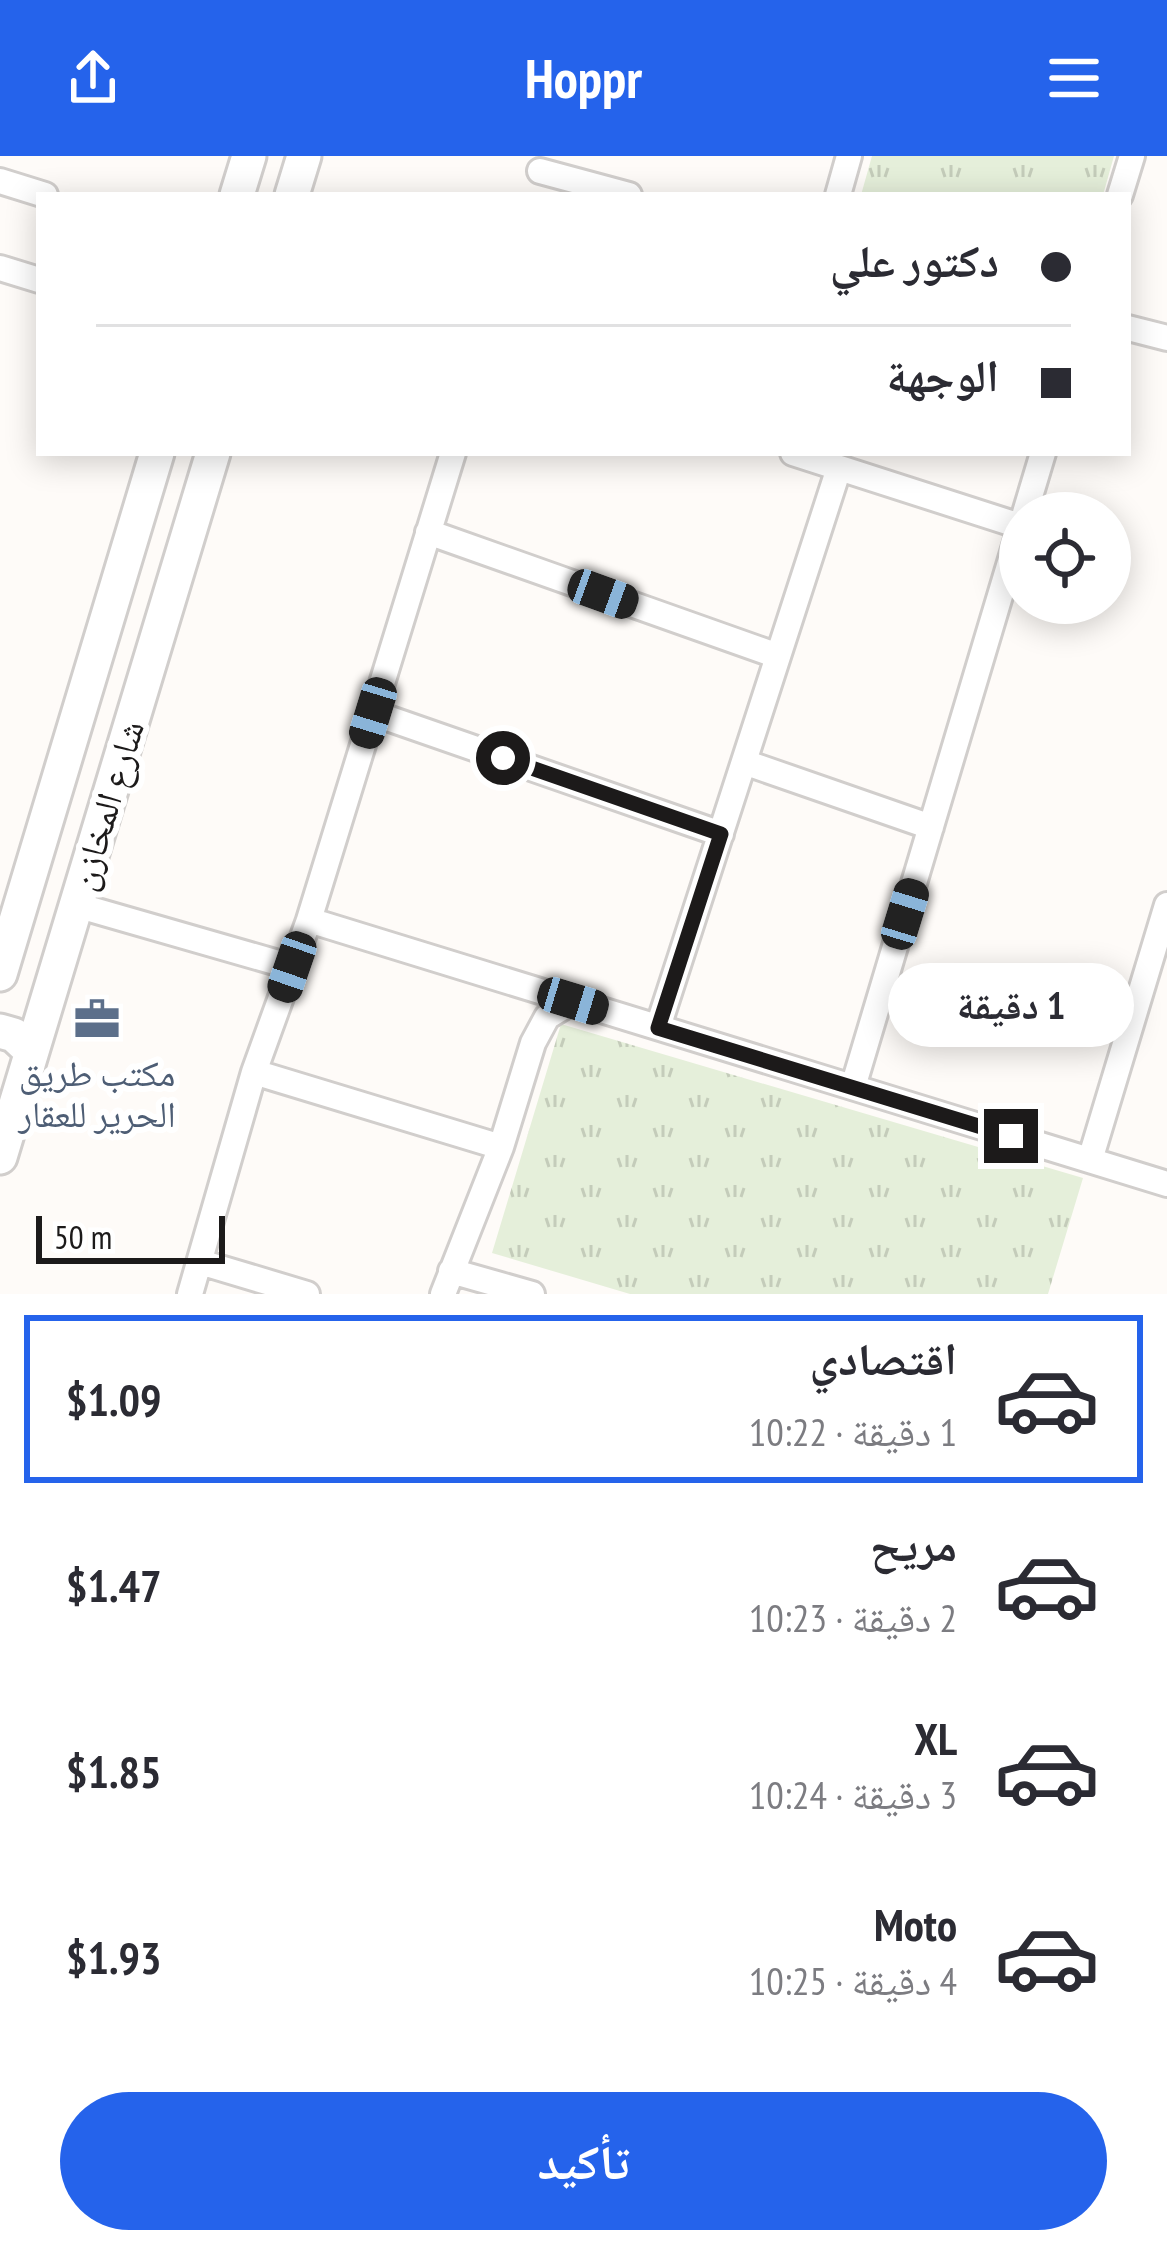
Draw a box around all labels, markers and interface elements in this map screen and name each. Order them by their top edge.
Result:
text: Hoppr [525,43,642,113]
icon: share [60,45,126,111]
icon: menu [1041,45,1107,111]
text: دكتور علي [830,231,999,289]
text: الوجهة [886,346,999,404]
map controls [999,492,1131,624]
button: locate [999,492,1131,624]
car [563,565,643,623]
car [345,673,401,753]
street label: شارع المخازن [58,714,154,896]
route start [476,731,530,785]
car [877,874,933,954]
car [263,927,321,1007]
callout: 1 دقيقة [888,962,1134,1046]
car [533,973,613,1029]
text: 1 دقيقة [957,979,1065,1030]
office icon: مكتب طريق الحرير للعقار [72,994,122,1044]
place label: مكتب طريق الحرير للعقار [17,1049,176,1137]
route end [984,1109,1038,1163]
scale bar [36,1210,225,1263]
text: 50 m [54,1215,112,1258]
text: اقتصادي [810,1329,957,1387]
icon: car [993,1345,1101,1453]
text: $1.09 [66,1370,162,1428]
text: 1 دقيقة · 10:22 [749,1406,957,1457]
text: مريح [870,1515,957,1573]
icon: car [993,1531,1101,1639]
text: $1.47 [66,1556,162,1614]
text: 2 دقيقة · 10:23 [749,1592,957,1643]
text: XL [914,1709,957,1767]
icon: car [993,1717,1101,1825]
text: $1.85 [66,1742,162,1800]
text: 3 دقيقة · 10:24 [749,1769,957,1820]
text: Moto [874,1895,957,1953]
icon: car [993,1903,1101,2011]
text: $1.93 [66,1928,162,1986]
text: 4 دقيقة · 10:25 [749,1955,957,2006]
button: تأكيد [60,2092,1107,2230]

